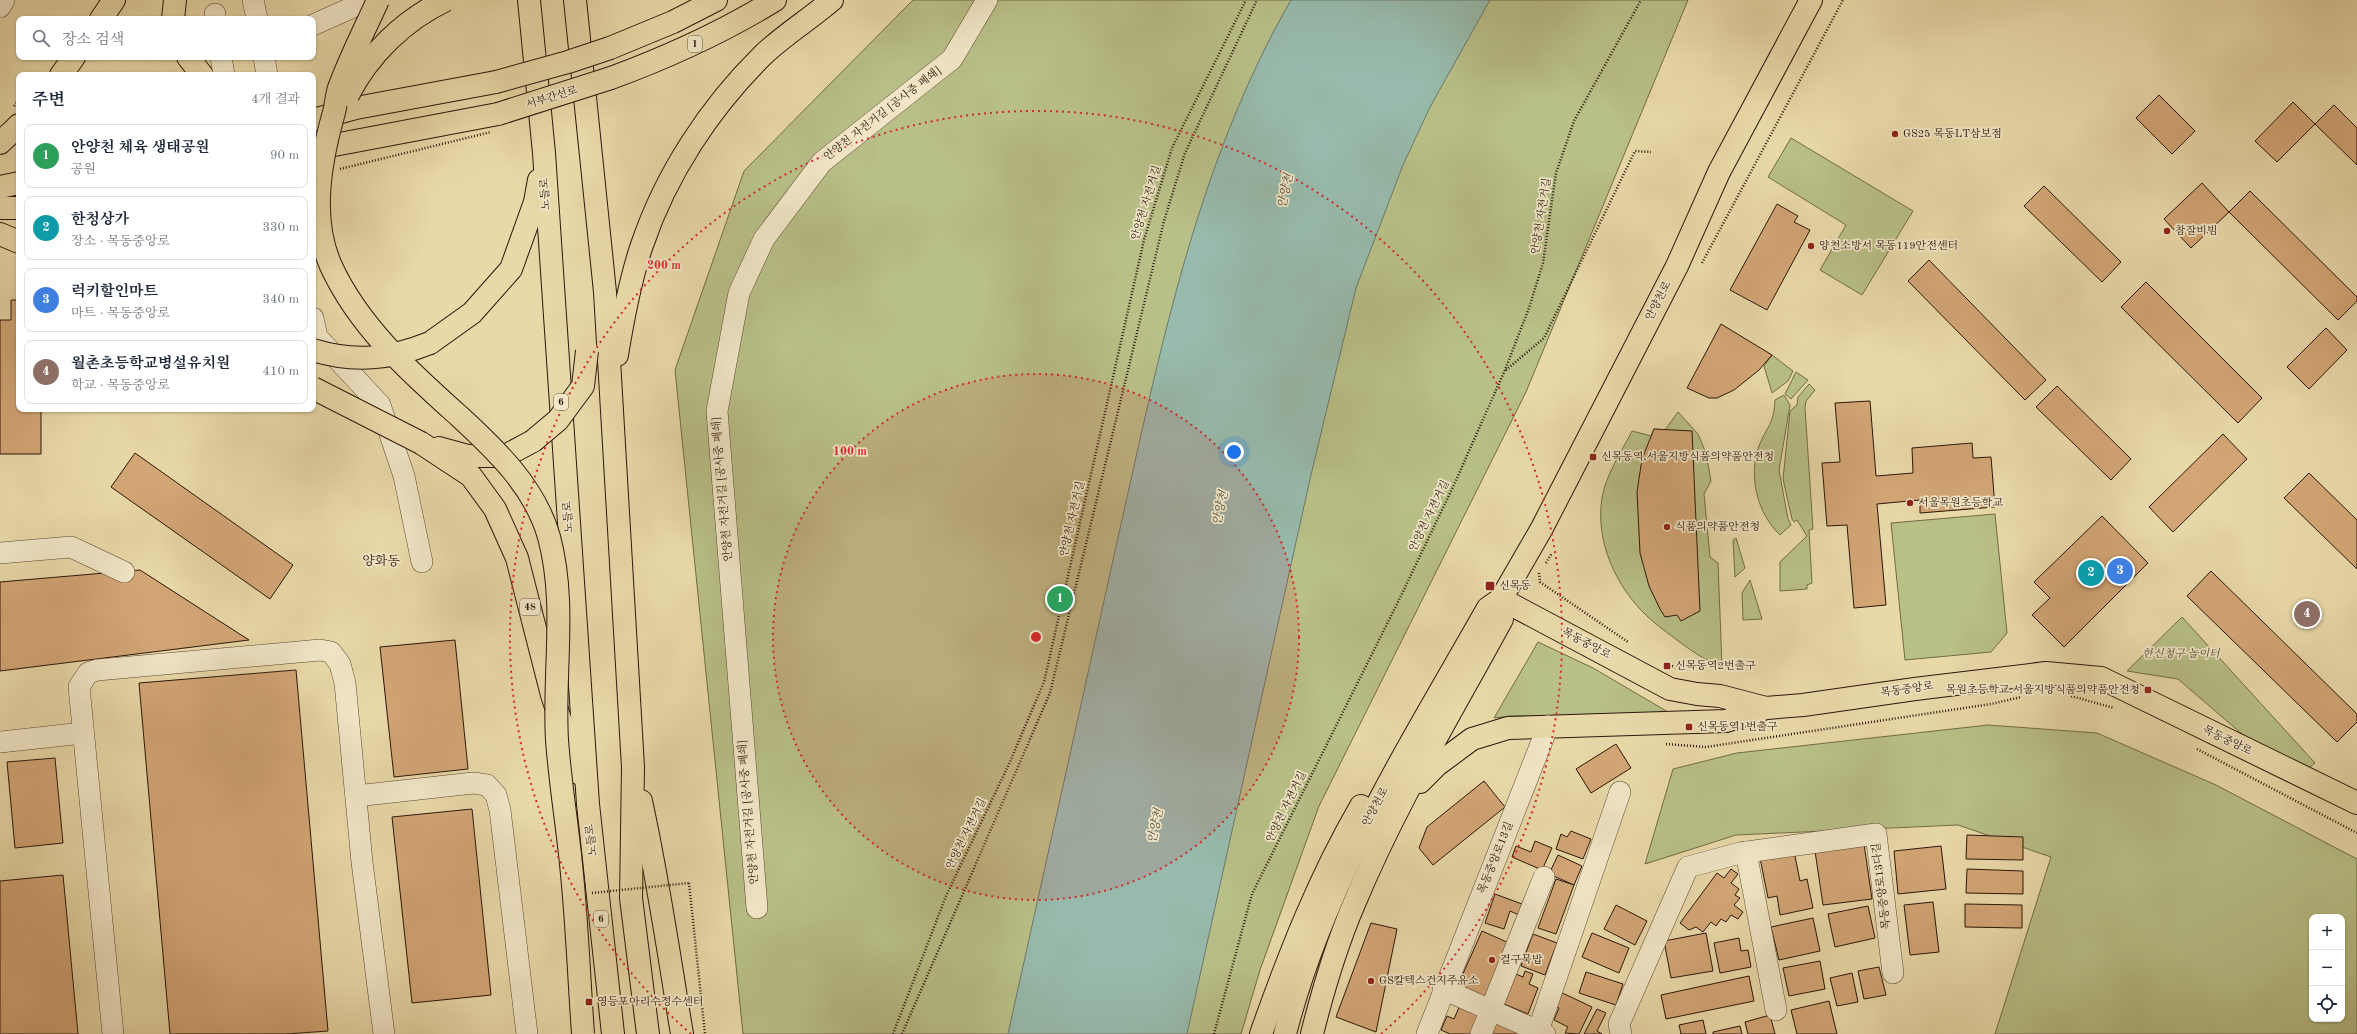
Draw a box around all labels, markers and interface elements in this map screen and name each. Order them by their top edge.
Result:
search box [16,16,316,60]
icon: search [30,27,52,49]
text: 장소 검색 [62,33,124,48]
road number: 1 [688,36,702,52]
street label: 안양천 자전거길 [공사중 폐쇄] [822,64,944,163]
street label: 서부간선로 [525,84,579,111]
text: 주변 [32,92,65,109]
text: 4개 결과 [251,93,300,106]
place label: GS25 목동LT삼보점 [1903,128,2002,140]
marker: GS25 목동LT삼보점 [1890,129,1900,139]
text: 안양천 체육 생태공원 [71,141,210,156]
text: 1 [42,149,50,162]
text: 90 m [270,149,299,162]
text: 공원 [71,163,96,176]
street label: 안양천 자전거길 [1129,164,1164,242]
water label: 안양천 [1275,171,1296,209]
street label: 노들로 [538,177,553,210]
street label: 안양천 자전거길 [1530,177,1553,255]
text: 한청상가 [71,213,129,228]
text: 2 [42,221,50,234]
text: 330 m [262,221,299,234]
place label: 참잘비빔 [2175,224,2218,237]
marker: 참잘비빔 [2162,226,2172,236]
text: 장소 · 목동중앙로 [71,235,170,248]
place label: 양천소방서 목동119안전센터 [1819,240,1958,252]
marker: 양천소방서 목동119안전센터 [1806,241,1816,251]
text: 200 m [647,260,681,272]
street label: 안양천로 [1644,279,1674,322]
text: 럭키할인마트 [71,285,158,300]
text: 3 [42,293,50,306]
text: 340 m [262,293,299,306]
text: 마트 · 목동중앙로 [71,307,170,320]
text: 월촌초등학교병설유치원 [71,357,230,372]
text: 4 [42,365,50,378]
text: 410 m [262,365,299,378]
text: 학교 · 목동중앙로 [71,379,170,392]
road number: 6 [554,394,568,410]
street label: 안양천 자전거길 [공사중 폐쇄] [710,416,735,562]
your location [1224,442,1244,462]
text: 100 m [833,446,867,458]
place label: 신목동역.서울지방식품의약품안전청 [1601,451,1774,463]
marker: 신목동역.서울지방식품의약품안전청 [1588,452,1598,462]
street label: 안양천 자전거길 [1407,478,1452,553]
street label: 안양천 자전거길 [1058,480,1087,558]
water label: 안양천 [1210,488,1231,526]
place label: 서울목원초등학교 [1918,497,2003,509]
marker: 서울목원초등학교 [1905,498,1915,508]
street label: 노들로 [561,500,576,533]
place label: 식품의약품안전청 [1675,521,1760,533]
marker: 식품의약품안전청 [1662,522,1672,532]
district label: 양화동 [362,554,400,568]
pin: 3 [2107,556,2133,586]
pin: 2 [2078,558,2104,588]
marker: 신목동 [1484,580,1496,592]
place label: 신목동 [1499,580,1531,592]
pin: 1 [1047,584,1073,614]
road number: 48 [520,599,540,615]
pin: 4 [2294,599,2320,629]
street label: 목동중앙로 [1560,626,1613,662]
centre of rings [1029,630,1043,644]
park label: 한신청구 놀이터 [2142,647,2221,660]
place label: 신목동역2번출구 [1675,659,1756,672]
marker: 신목동역2번출구 [1662,661,1672,671]
street label: 목동중앙로 [1880,680,1934,699]
place label: 목원초등학교.서울지방식품의약품안전청 [1946,684,2140,696]
marker: 목원초등학교.서울지방식품의약품안전청 [2143,685,2153,695]
place label: 신목동역1번출구 [1697,720,1778,733]
marker: 신목동역1번출구 [1684,722,1694,732]
street label: 목동중앙로 [2201,724,2254,758]
street label: 안양천 자전거길 [공사중 폐쇄] [736,739,761,885]
street label: 안양천 자전거길 [1264,769,1309,844]
street label: 안양천로 [1360,785,1391,828]
street label: 안양천 자전거길 [944,796,989,871]
water label: 안양천 [1145,806,1166,844]
street label: 목동중앙로13길 [1476,820,1515,896]
street label: 노들로 [584,823,599,857]
street label: 목동중앙로13다길 [1870,842,1893,930]
road number: 6 [594,911,608,927]
map controls [2309,914,2345,1022]
button: + [2309,914,2345,950]
button: − [2309,950,2345,986]
place label: 걸구묵밥 [1500,953,1543,966]
marker: 걸구묵밥 [1487,955,1497,965]
place label: GS칼텍스건지주유소 [1379,975,1479,987]
marker: GS칼텍스건지주유소 [1366,976,1376,986]
button: locate [2309,986,2345,1022]
place label: 영등포아리수정수센터 [597,996,703,1008]
marker: 영등포아리수정수센터 [584,997,594,1007]

